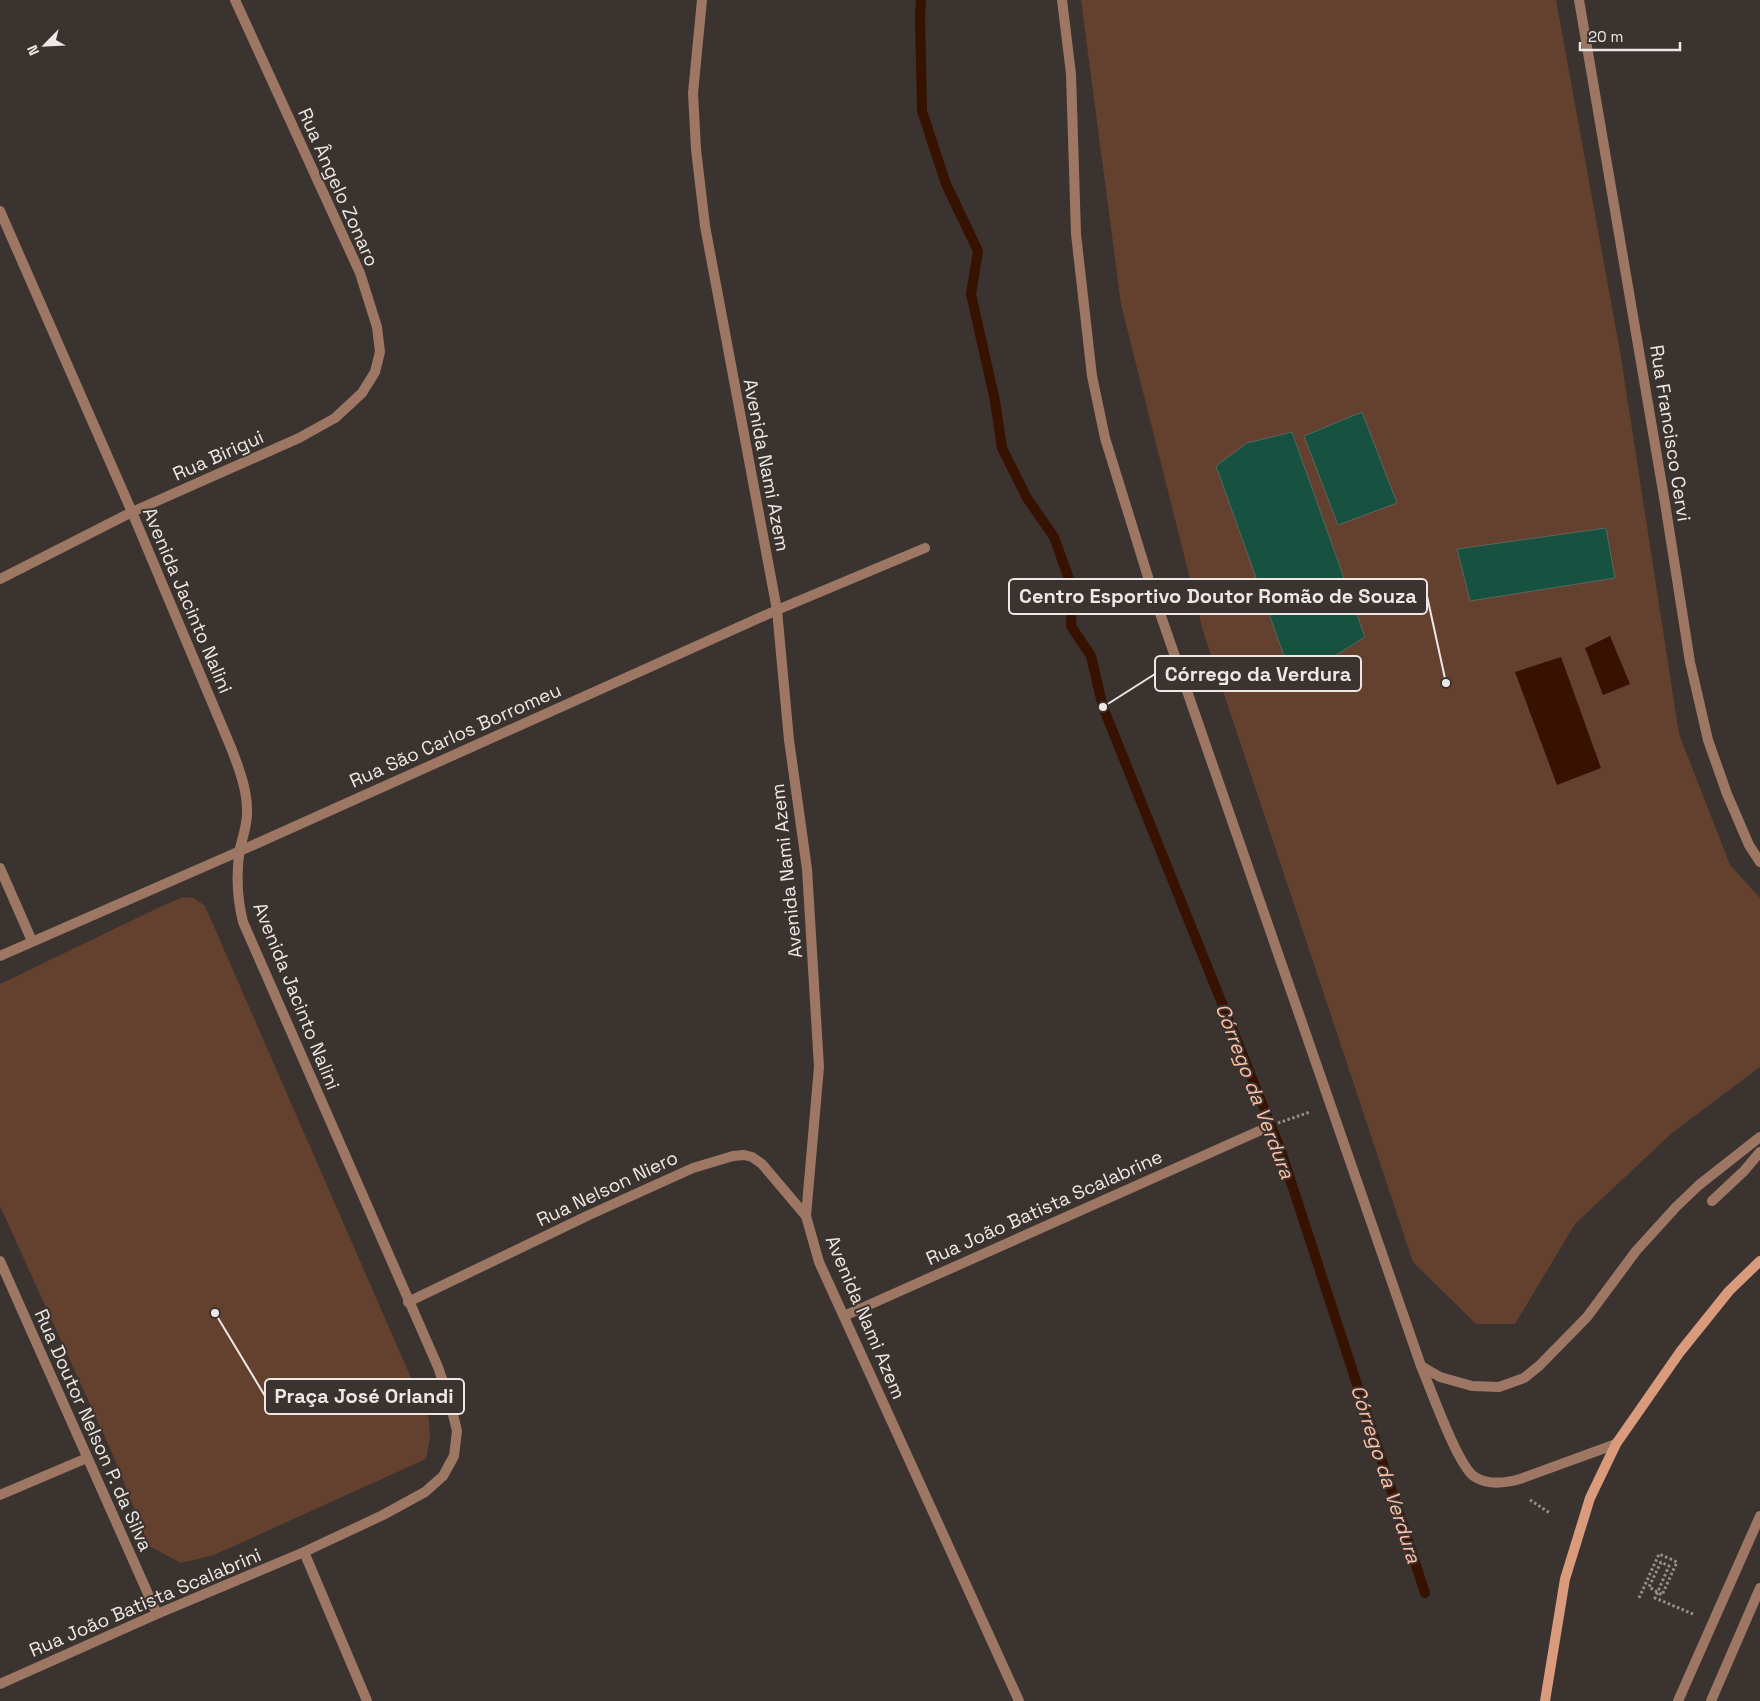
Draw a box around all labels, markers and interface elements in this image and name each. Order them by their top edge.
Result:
north arrow [20,20,70,70]
scale bar [1580,20,1680,52]
text: 20 m [1588,27,1623,46]
text: N [23,42,43,58]
street label: Rua Ângelo Zonaro [292,104,385,270]
street label: Rua Francisco Cervi [1644,343,1697,523]
street label: Avenida Nami Azem [738,377,796,554]
street label: Rua Birigui [169,424,268,487]
street label: Avenida Jacinto Nalini [137,503,238,697]
callout: Centro Esportivo Doutor Romão de Souza [1009,579,1427,614]
text: Centro Esportivo Doutor Romão de Souza [1019,583,1417,609]
callout: Córrego da Verdura [1155,656,1361,691]
text: Córrego da Verdura [1165,661,1352,687]
street label: Rua São Carlos Borromeu [345,677,565,793]
street label: Avenida Nami Azem [765,782,808,959]
street label: Avenida Jacinto Nalini [247,899,346,1094]
water label: Córrego da Verdura [1210,1000,1301,1183]
street label: Rua João Batista Scalabrine [922,1144,1166,1271]
street label: Rua Nelson Niero [532,1145,682,1232]
street label: Avenida Nami Azem [820,1232,911,1403]
street label: Rua Doutor Nelson P. da Silva [29,1305,158,1555]
callout: Praça José Orlandi [265,1379,464,1414]
water label: Córrego da Verdura [1345,1382,1427,1567]
text: Praça José Orlandi [275,1383,453,1409]
street label: Rua João Batista Scalabrini [25,1542,265,1663]

